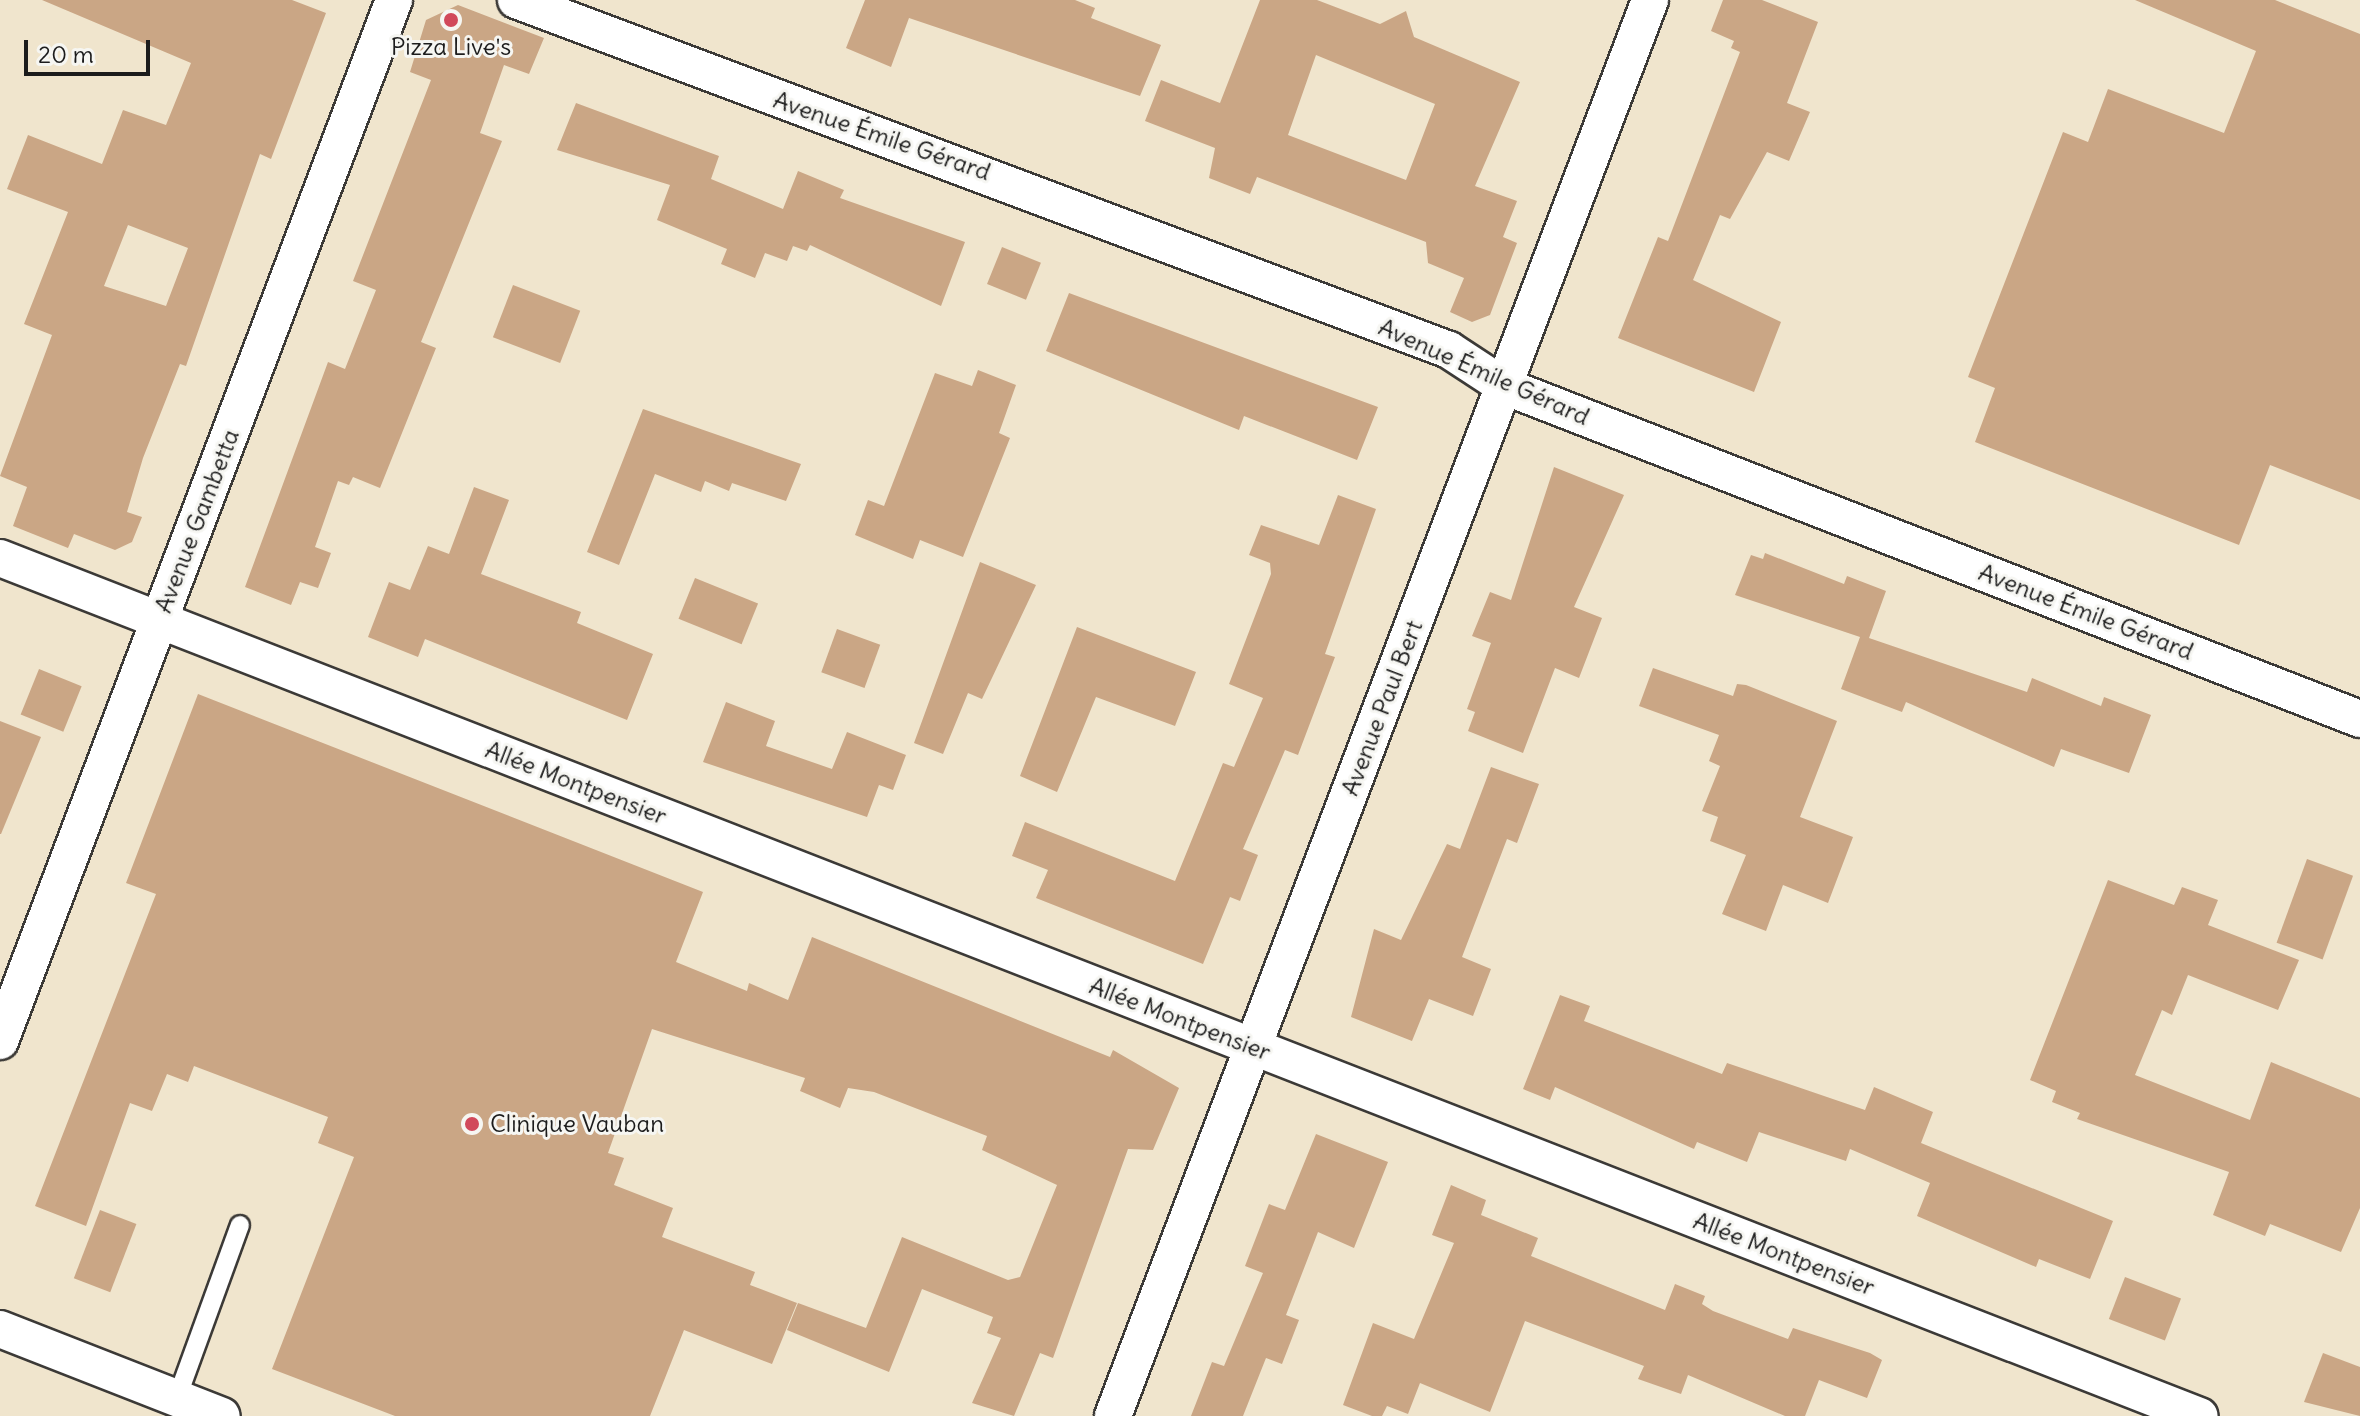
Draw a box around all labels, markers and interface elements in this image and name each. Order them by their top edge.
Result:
marker: Pizza Live's [442,11,460,29]
scale bar [28,24,154,74]
place label: Pizza Live's [391,33,511,61]
text: 20 m [38,39,94,69]
street label: Avenue Émile Gérard [770,85,994,187]
street label: Avenue Émile Gérard [1374,313,1594,431]
street label: Avenue Gambetta [149,425,245,617]
street label: Avenue Émile Gérard [1975,558,2197,666]
street label: Avenue Paul Bert [1335,616,1429,800]
street label: Allée Montpensier [481,735,671,831]
street label: Allée Montpensier [1085,971,1275,1067]
place label: Clinique Vauban [490,1110,664,1138]
marker: Clinique Vauban [461,1113,483,1135]
street label: Allée Montpensier [1689,1206,1879,1302]

